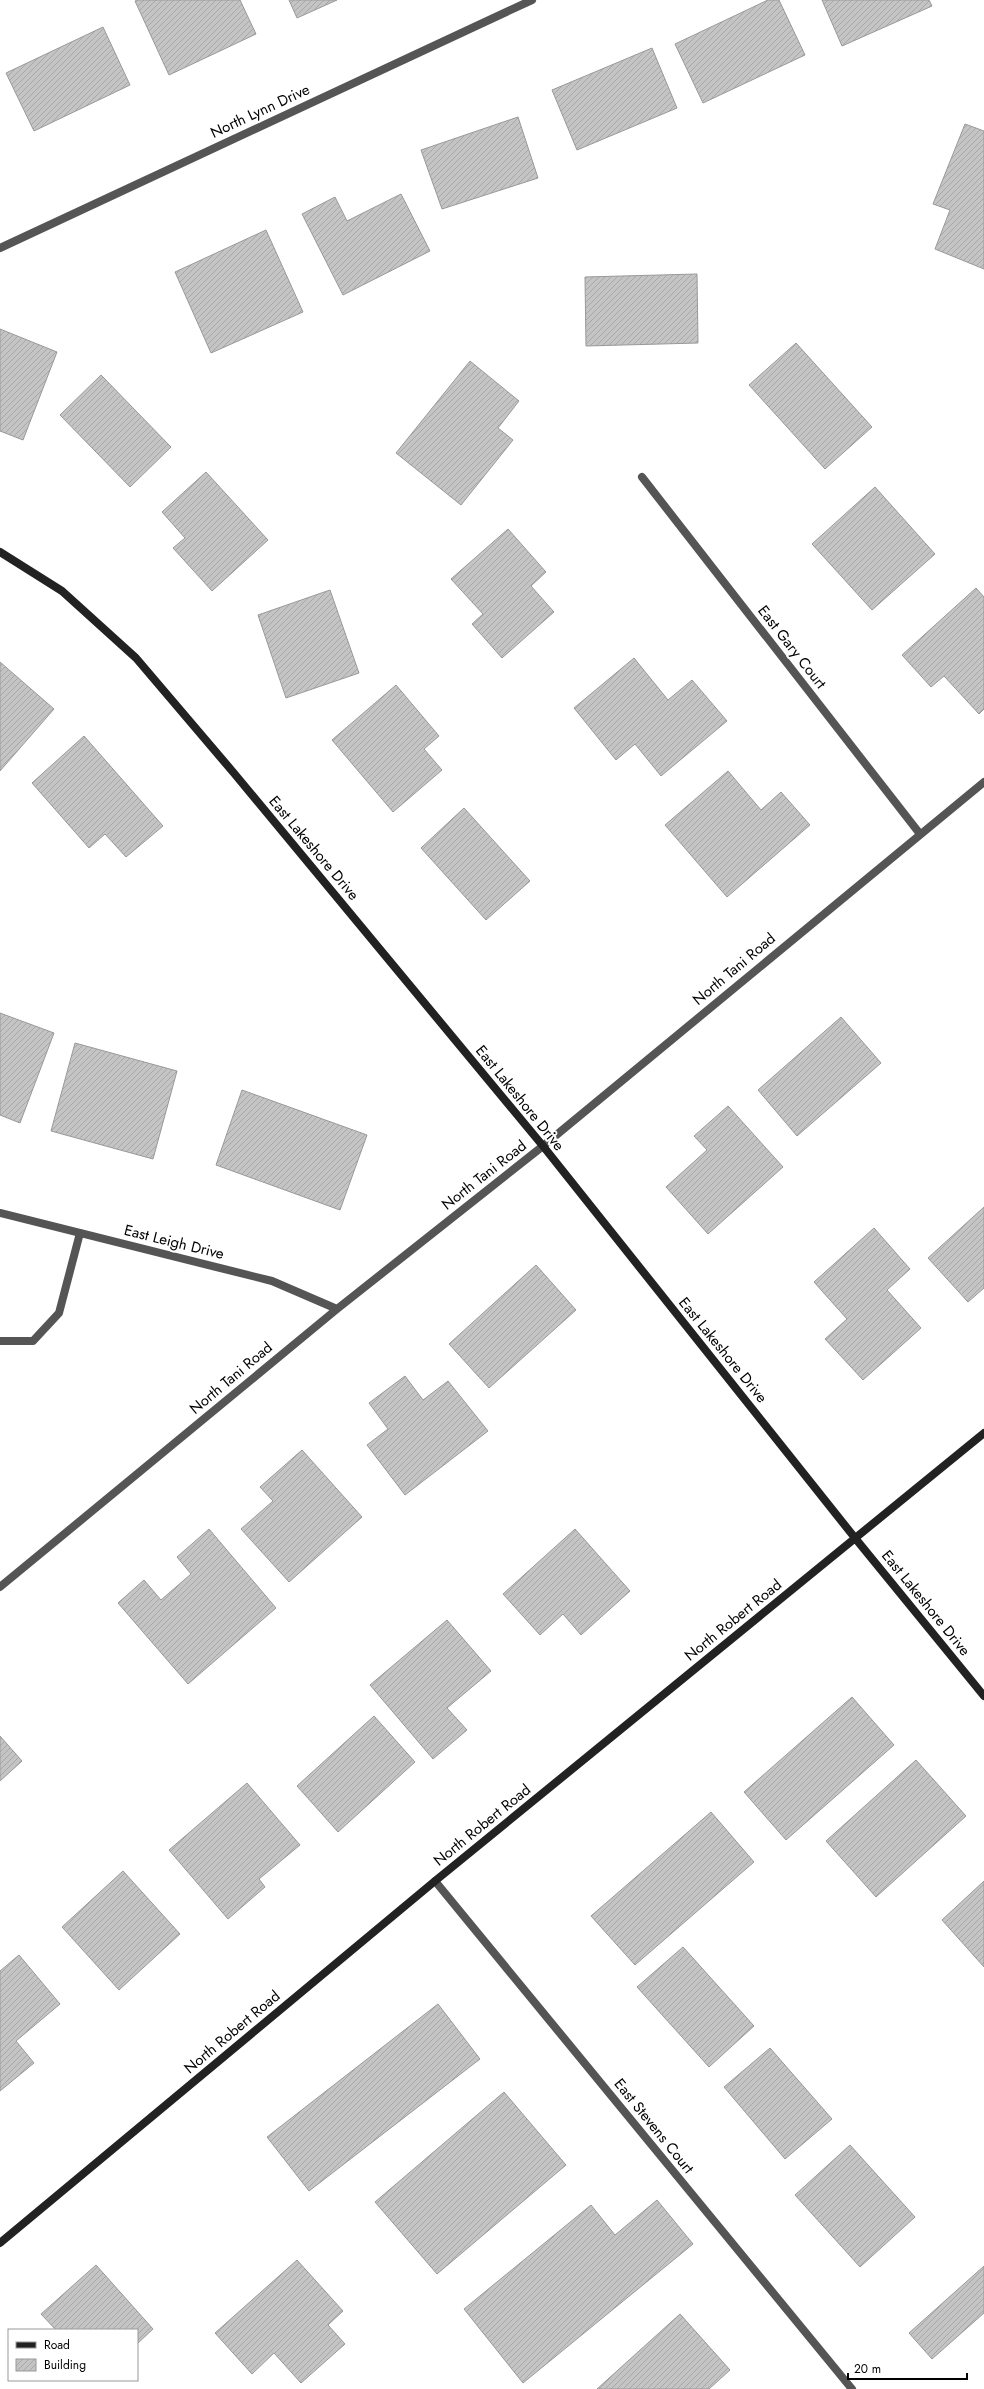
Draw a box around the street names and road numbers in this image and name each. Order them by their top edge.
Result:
street label: North Lynn Drive [207,78,313,144]
street label: East Gary Court [752,601,832,694]
street label: East Lakeshore Drive [264,791,364,905]
street label: North Tani Road [688,928,780,1010]
street label: East Lakeshore Drive [470,1040,570,1156]
street label: North Tani Road [437,1135,531,1215]
street label: East Leigh Drive [122,1219,227,1265]
street label: East Lakeshore Drive [673,1292,773,1408]
street label: North Tani Road [185,1337,277,1419]
street label: East Lakeshore Drive [876,1545,976,1661]
street label: North Robert Road [680,1574,786,1666]
street label: North Robert Road [429,1779,535,1871]
street label: North Robert Road [179,1985,285,2079]
street label: East Stevens Court [609,2074,699,2179]

